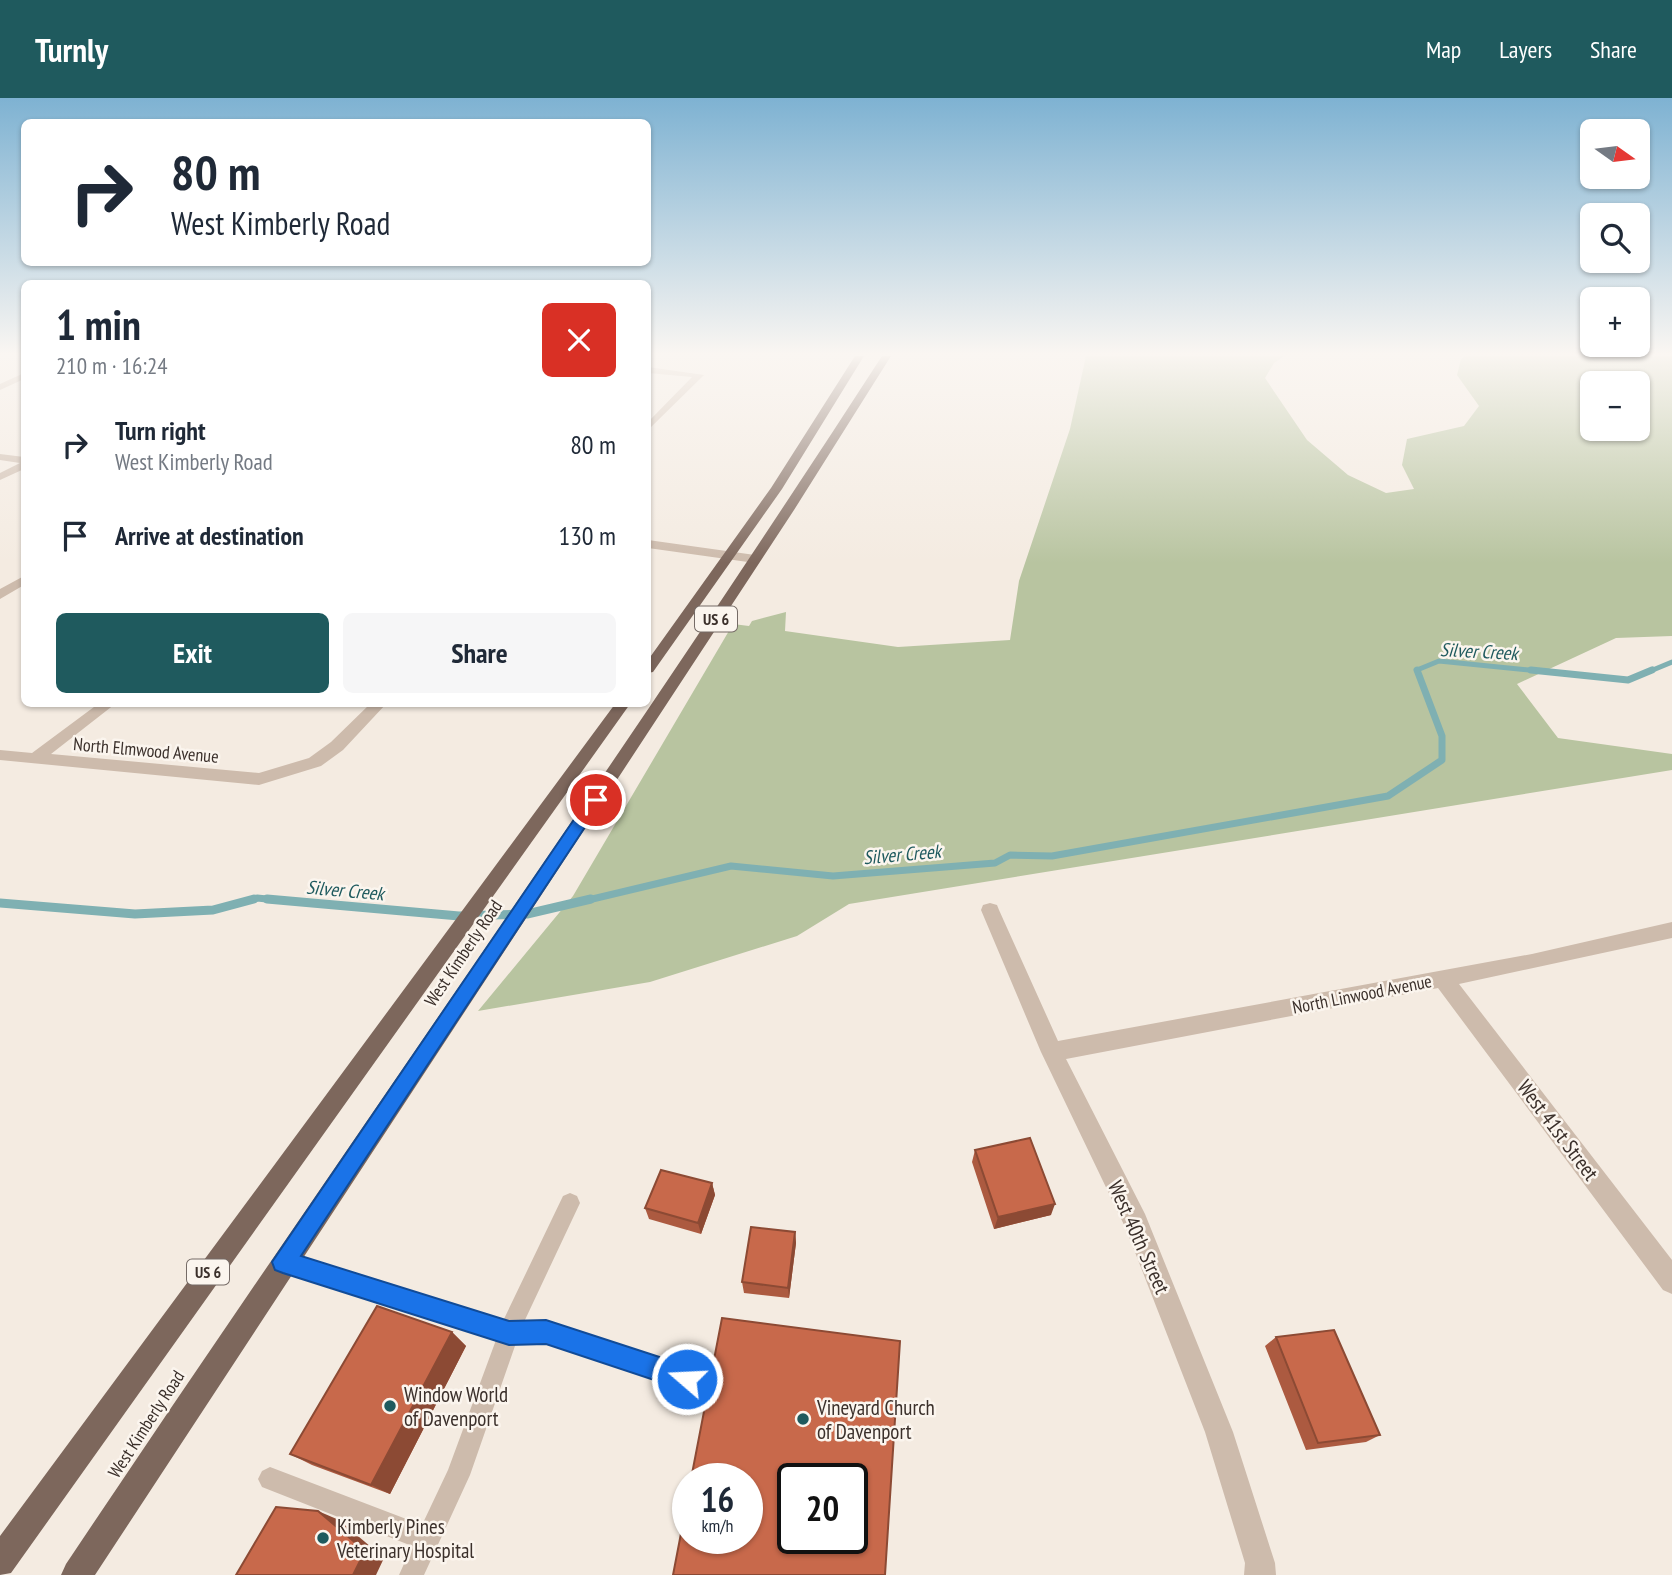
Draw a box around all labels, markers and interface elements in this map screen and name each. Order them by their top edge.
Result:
text: Turnly [35,28,108,71]
text: Map [1426,34,1461,65]
text: Layers [1499,34,1552,65]
text: Share [1590,34,1637,65]
north arrow [1580,119,1650,189]
map controls [1580,119,1650,441]
text: 80 m [171,140,260,204]
icon: right [56,147,147,238]
text: West Kimberly Road [171,202,390,244]
button: search [1580,203,1650,273]
button: + [1580,287,1650,357]
text: 1 min [56,297,141,352]
button: close [542,303,616,377]
text: 210 m · 16:24 [56,351,168,380]
button: − [1580,371,1650,441]
text: Turn right [115,414,206,447]
icon: right [56,426,94,464]
text: 80 m [570,428,616,461]
text: West Kimberly Road [115,447,273,476]
icon: arrive [56,517,94,555]
text: Arrive at destination [115,519,304,552]
text: 130 m [558,519,616,552]
road number: US 6 [695,606,737,632]
button: Exit [56,613,329,693]
button: Share [343,613,616,693]
water label: Silver Creek [1440,637,1521,665]
street label: North Elmwood Avenue [72,732,220,768]
pin [566,770,626,830]
icon: arrive [577,781,615,819]
water label: Silver Creek [862,838,944,869]
water label: Silver Creek [305,875,387,906]
street label: West Kimberly Road [419,895,507,1011]
street label: North Linwood Avenue [1290,969,1434,1019]
street label: West 41st Street [1511,1074,1605,1186]
street label: West 40th Street [1102,1176,1176,1298]
road number: US 6 [187,1260,229,1284]
position arrow [650,1342,724,1416]
street label: West Kimberly Road [103,1366,189,1482]
place label: Window World of Davenport [404,1381,508,1432]
place label: Vineyard Church of Davenport [816,1394,935,1445]
marker: Window World of Davenport [382,1398,398,1414]
marker: Vineyard Church of Davenport [795,1411,811,1427]
speed limit sign: 20 [777,1463,868,1554]
text: 16 [701,1476,734,1522]
place label: Kimberly Pines Veterinary Hospital [336,1513,474,1564]
text: km/h [702,1514,733,1537]
marker: Kimberly Pines Veterinary Hospital [315,1530,331,1546]

